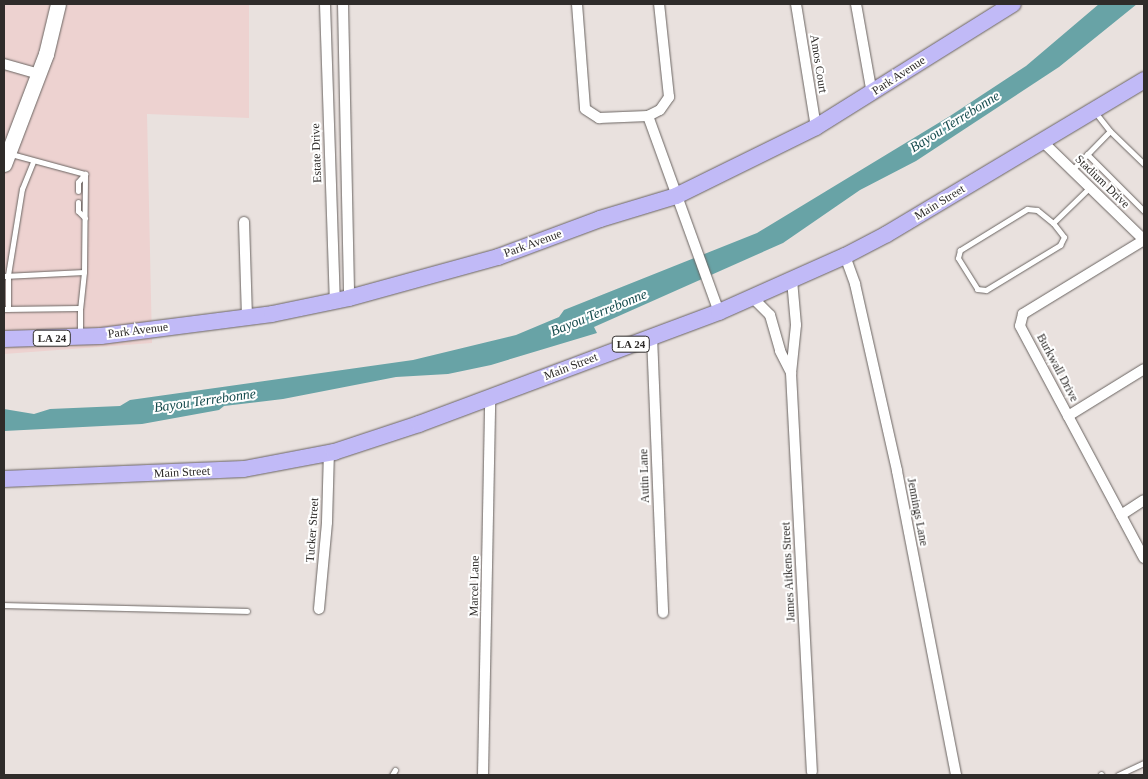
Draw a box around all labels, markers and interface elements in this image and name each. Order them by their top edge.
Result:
street label: Amos Court [806,34,830,94]
street label: Park Avenue [869,53,929,99]
water label: Bayou Terrebonne [907,88,1003,156]
street label: Estate Drive [309,123,325,183]
street label: Stadium Drive [1072,152,1132,212]
street label: Main Street [912,182,968,224]
street label: Park Avenue [502,227,564,261]
water label: Bayou Terrebonne [548,286,650,340]
street label: Park Avenue [107,320,169,342]
road number: LA 24 [32,329,72,346]
street label: Burkwall Drive [1033,332,1081,404]
road number: LA 24 [611,336,651,352]
street label: Main Street [542,350,600,384]
water label: Bayou Terrebonne [153,386,257,416]
street label: Autin Lane [637,449,653,503]
street label: Main Street [154,464,210,482]
street label: Jennings Lane [903,477,931,547]
street label: Tucker Street [304,497,322,563]
street label: James Aitkens Street [779,521,799,623]
street label: Marcel Lane [467,555,483,617]

